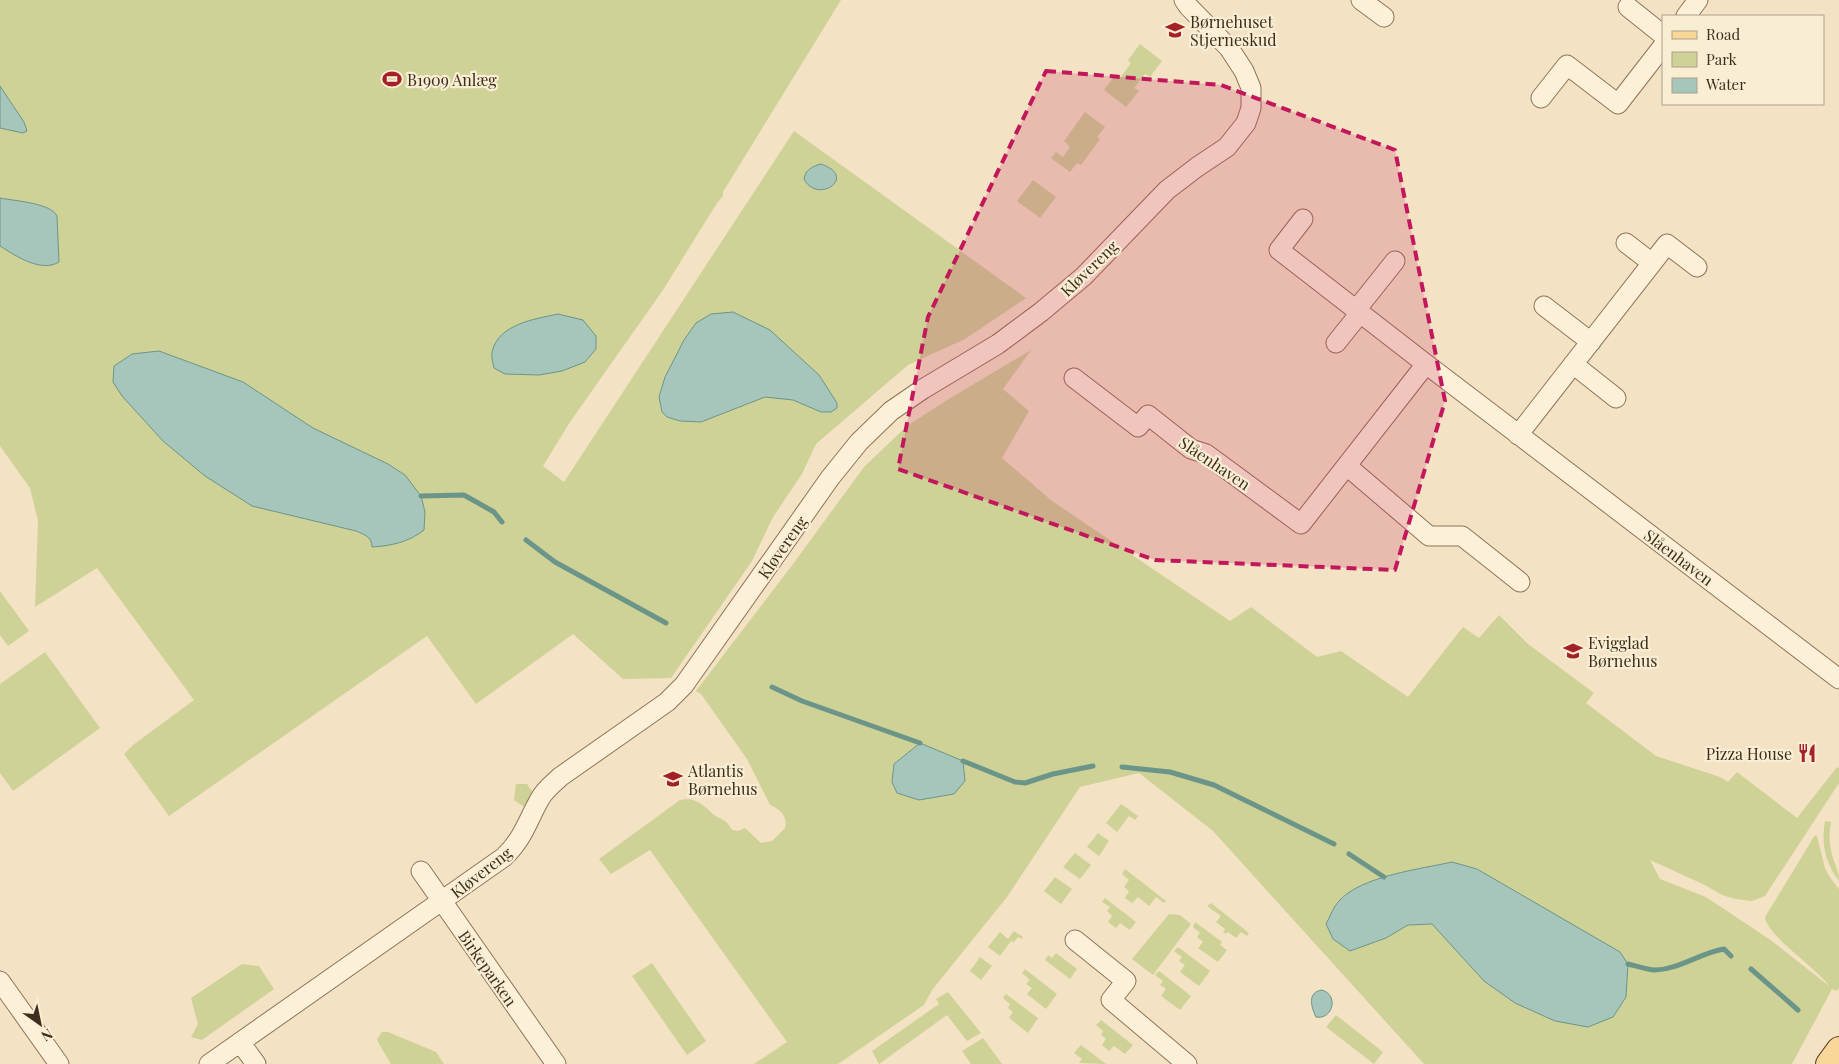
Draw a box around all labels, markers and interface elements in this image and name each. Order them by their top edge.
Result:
place label: Børnehuset Stjerneskud [1190,11,1277,50]
legend [1662,15,1824,105]
school or university icon: Børnehuset Stjerneskud [1164,19,1186,41]
text: Road [1706,24,1740,44]
text: Park [1706,49,1738,69]
sports icon: B1909 Anlæg [381,68,403,90]
place label: B1909 Anlæg [407,69,497,90]
text: Water [1705,74,1746,94]
street label: Kløvereng [1056,235,1123,301]
street label: Slåenhaven [1175,432,1255,495]
street label: Kløvereng [753,511,812,583]
street label: Slåenhaven [1640,524,1718,590]
place label: Evigglad Børnehus [1588,632,1657,671]
school or university icon: Evigglad Børnehus [1562,640,1584,662]
restaurant icon: Pizza House [1796,742,1818,764]
place label: Pizza House [1706,743,1792,764]
place label: Atlantis Børnehus [687,760,757,799]
school or university icon: Atlantis Børnehus [662,768,684,790]
street label: Kløvereng [446,841,516,902]
street label: Birkeparken [454,926,522,1010]
north arrow [15,999,65,1049]
text: N [38,1025,57,1046]

